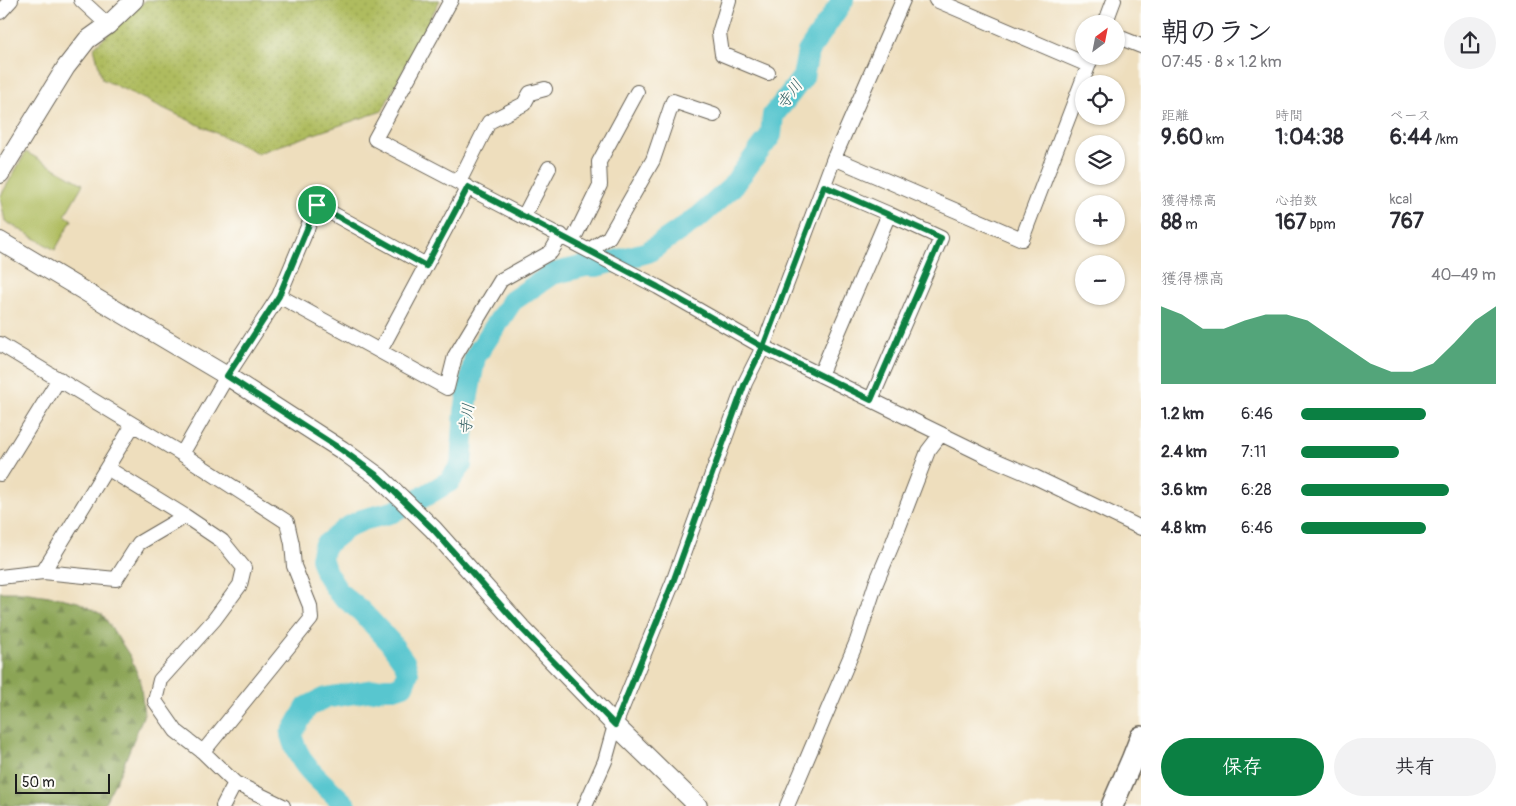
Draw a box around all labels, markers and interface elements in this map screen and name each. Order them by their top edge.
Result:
north arrow [1075,15,1125,65]
map controls [1075,15,1125,305]
text: 朝のラン [1161,15,1273,50]
button: share [1444,17,1496,69]
text: 07:45 · 8 × 1.2 km [1161,52,1282,72]
button: locate [1075,75,1125,125]
water label: 寺川 [772,76,807,113]
text: 距離 [1161,107,1189,124]
text: 時間 [1275,107,1303,124]
text: ペース [1390,107,1431,124]
text: 9.60 [1161,124,1203,151]
text: 1:04:38 [1275,124,1344,151]
text: 6:44 [1390,124,1432,151]
text: km [1203,131,1224,148]
text: /km [1432,131,1458,148]
button: layers [1075,135,1125,185]
pin [296,184,338,226]
icon: arrive [303,191,331,219]
text: kcal [1390,191,1412,208]
text: 獲得標高 [1161,192,1217,209]
text: 心拍数 [1275,192,1317,209]
button: + [1075,195,1125,245]
text: 767 [1390,208,1424,235]
text: 88 [1161,209,1182,236]
text: 167 [1275,209,1307,236]
text: m [1182,216,1198,233]
text: bpm [1307,216,1336,233]
button: − [1075,255,1125,305]
text: 40–49 m [1431,265,1496,285]
text: 獲得標高 [1161,269,1225,289]
water label: 寺川 [455,402,479,436]
text: 1.2 km [1161,404,1204,424]
text: 6:46 [1241,404,1273,424]
text: 2.4 km [1161,442,1207,462]
text: 7:11 [1241,442,1266,462]
text: 3.6 km [1161,480,1207,500]
text: 6:28 [1241,480,1272,500]
text: 4.8 km [1161,518,1206,538]
text: 6:46 [1241,518,1273,538]
button: 保存 [1161,738,1324,796]
button: 共有 [1334,738,1496,796]
scale bar [15,771,110,794]
text: 50 m [22,774,55,791]

